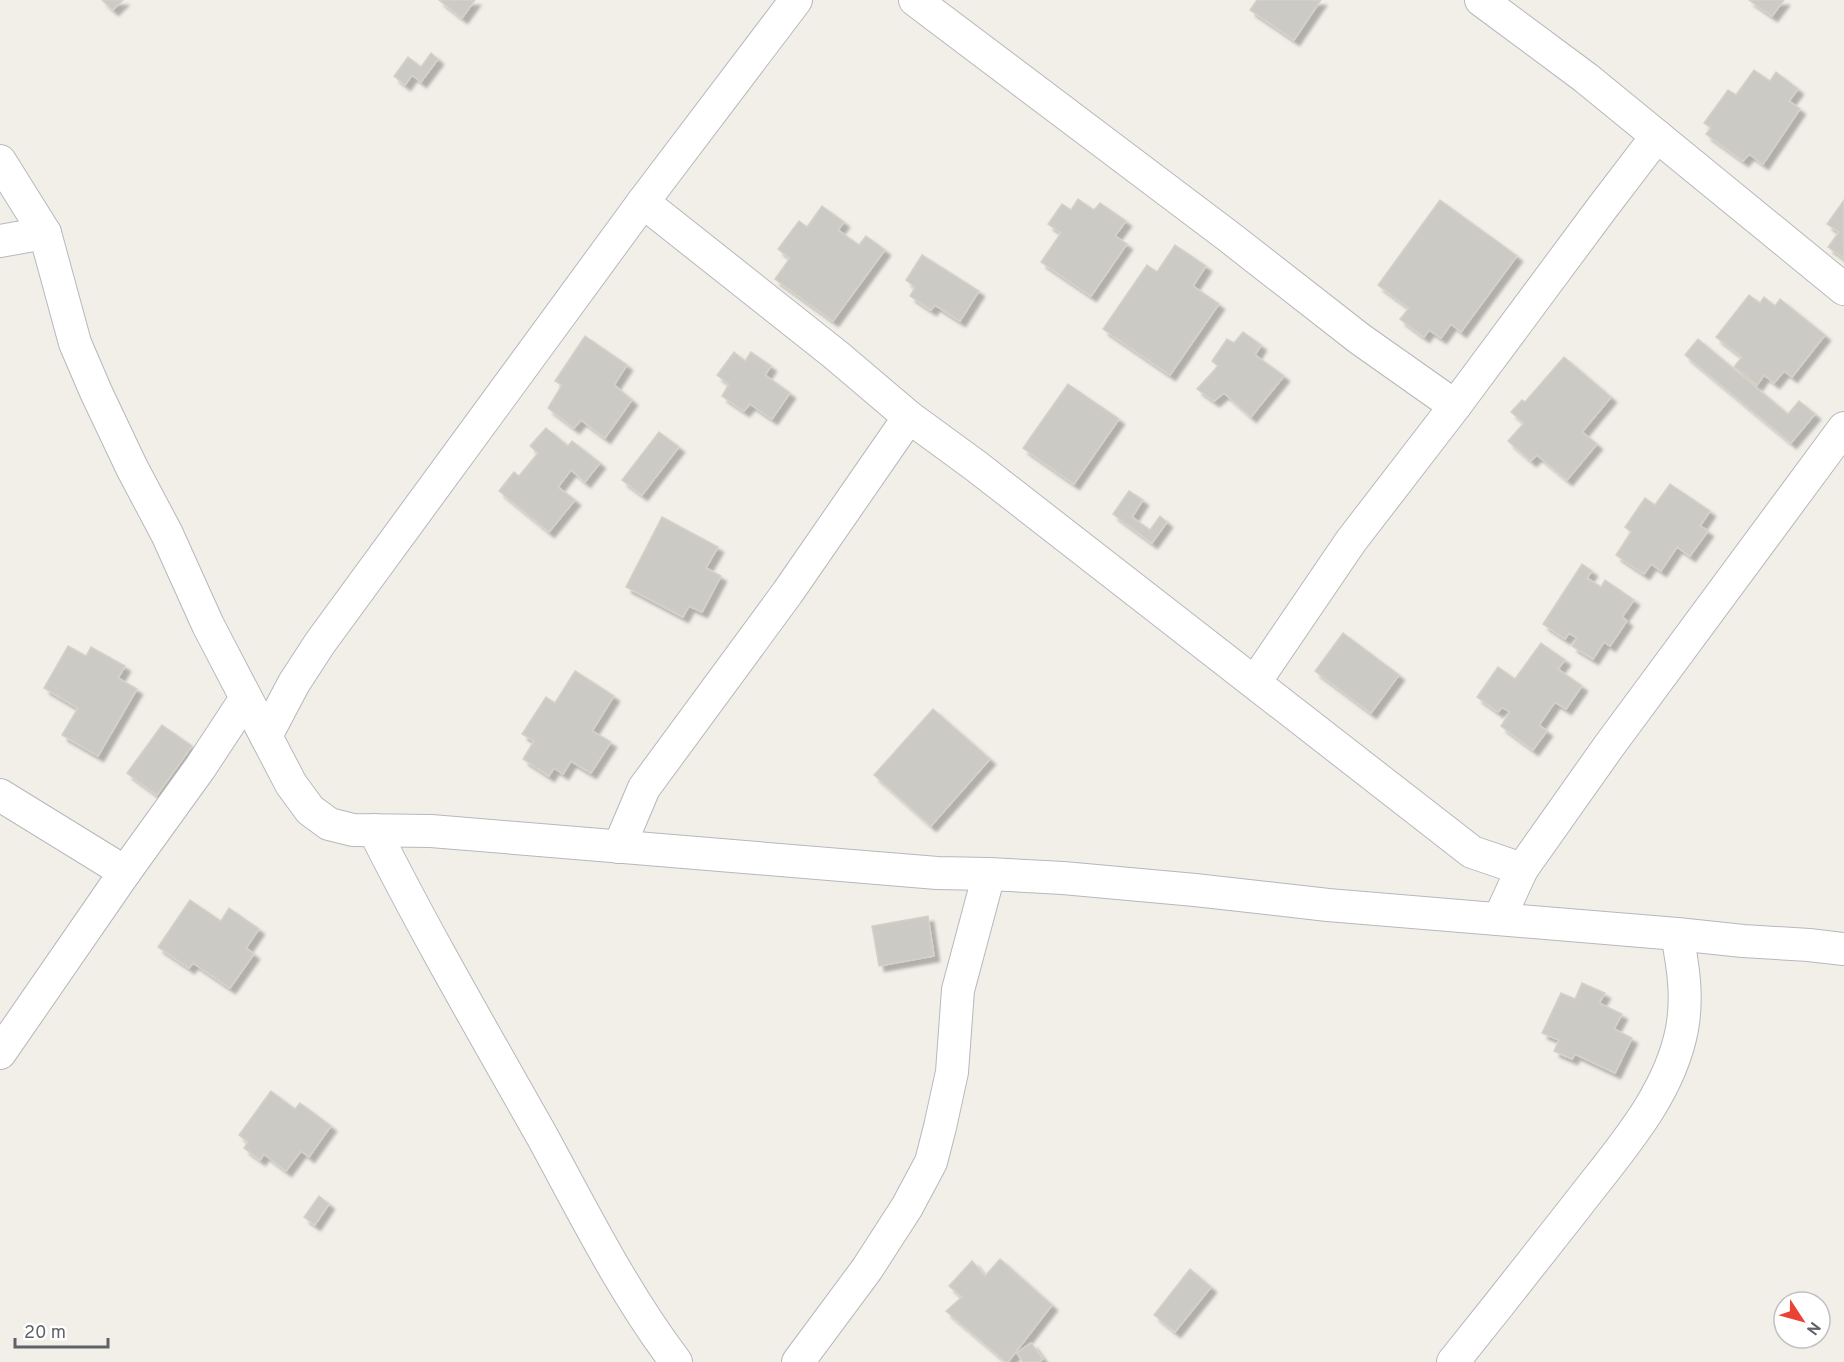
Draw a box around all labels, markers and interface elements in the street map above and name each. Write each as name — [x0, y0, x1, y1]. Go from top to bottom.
north arrow — [1772, 1290, 1832, 1350]
scale bar — [15, 1311, 108, 1349]
text: N — [1801, 1317, 1824, 1338]
text: 20 m — [24, 1322, 66, 1345]

